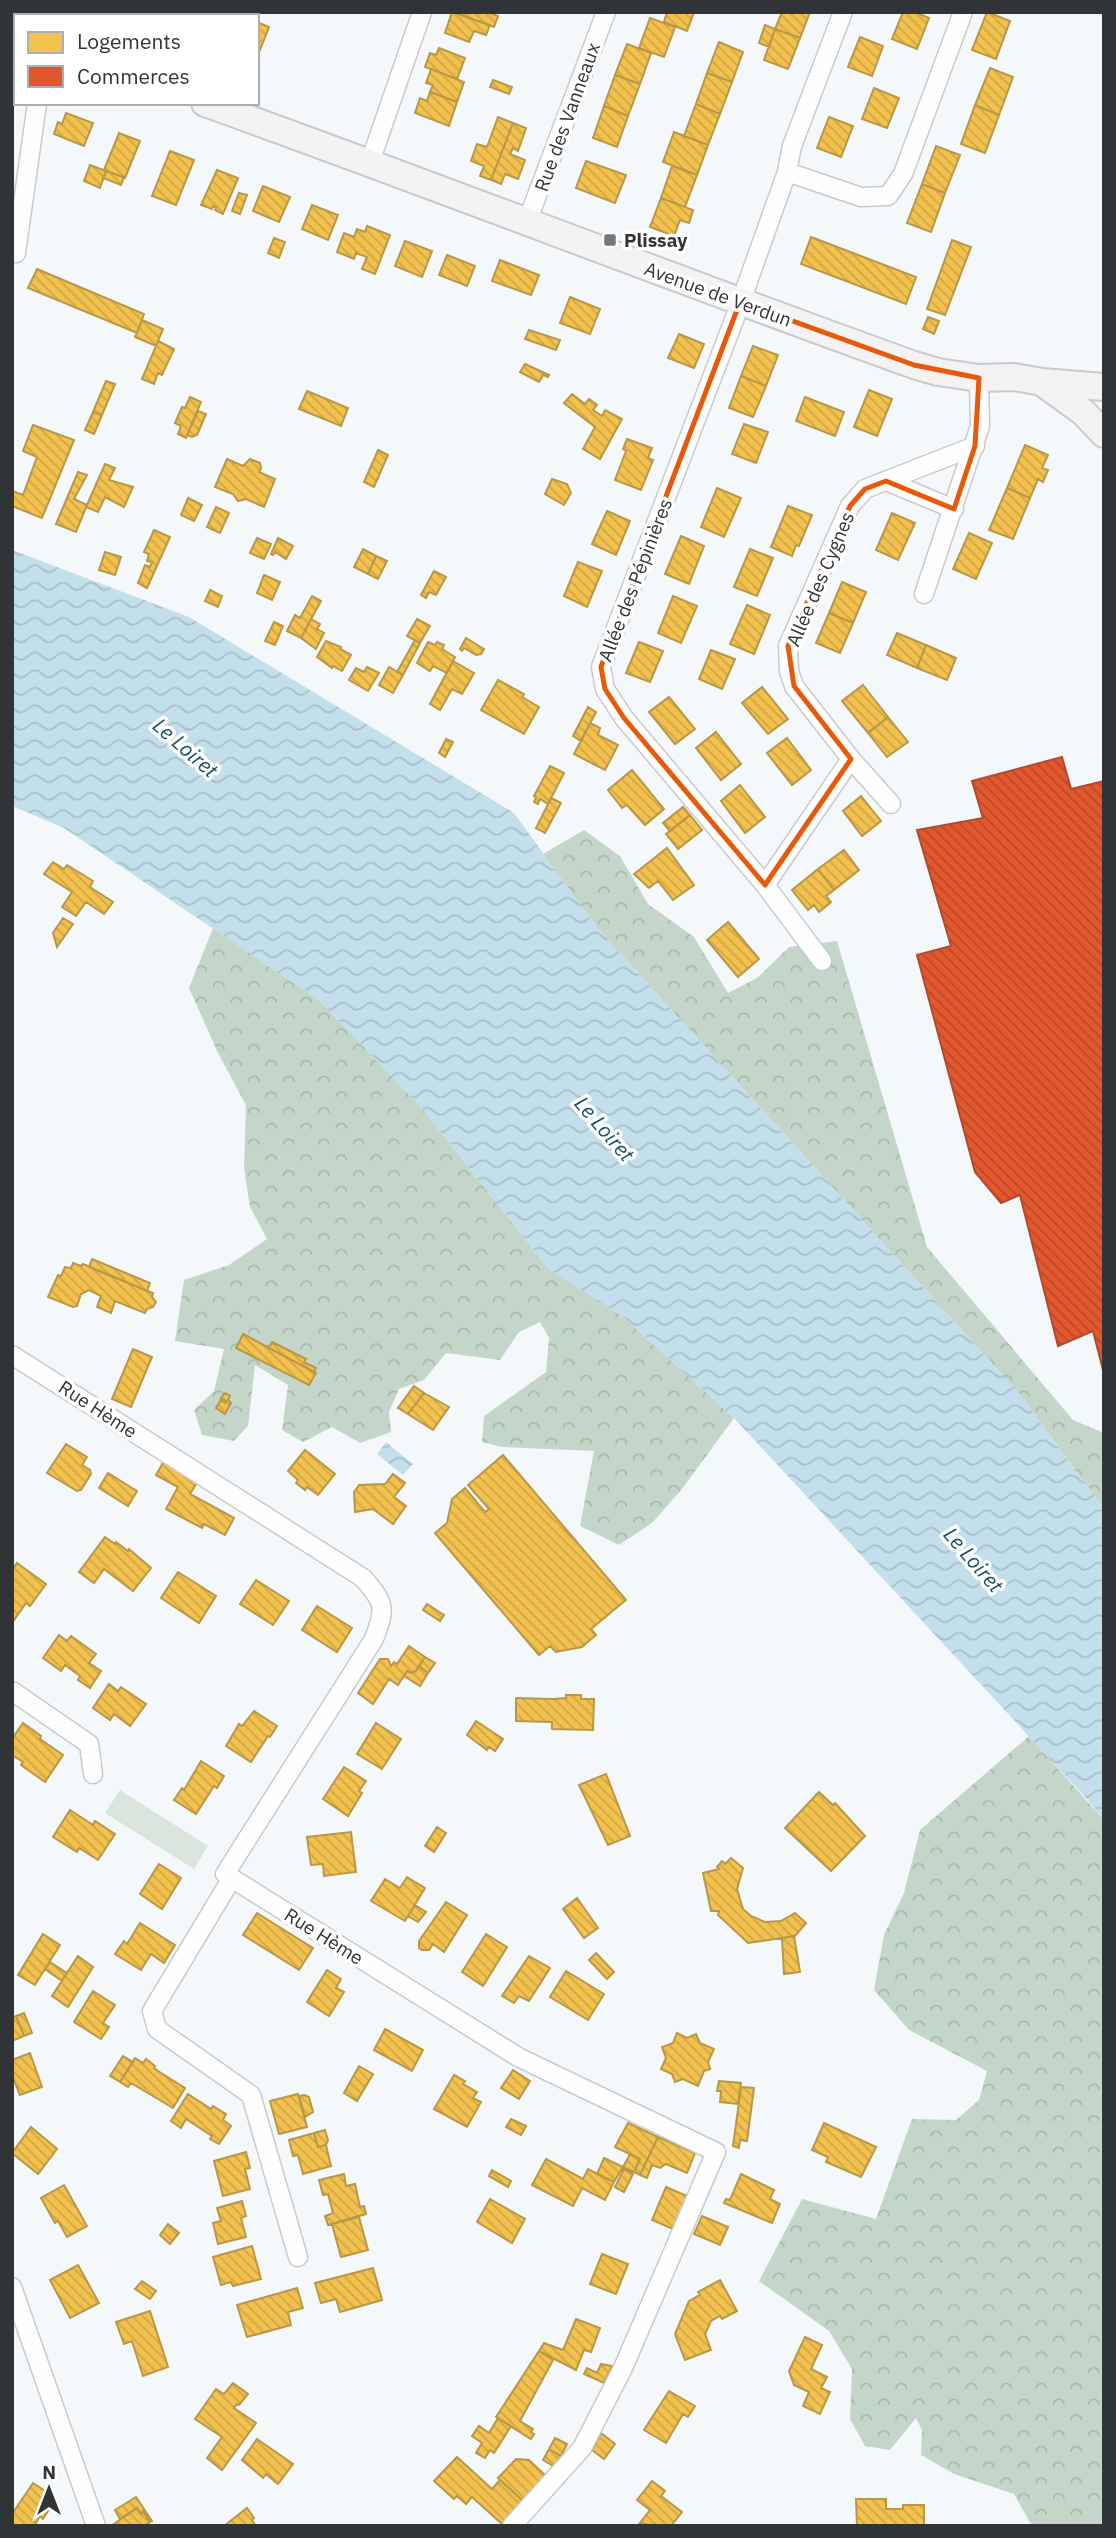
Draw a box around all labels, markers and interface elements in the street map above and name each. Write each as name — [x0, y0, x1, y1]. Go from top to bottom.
legend — [14, 14, 259, 105]
text: Logements — [77, 27, 181, 55]
street label: Rue des Vanneaux — [529, 39, 605, 195]
text: Commerces — [77, 62, 190, 90]
place label: Plissay — [624, 228, 688, 252]
marker: Plissay — [602, 232, 618, 248]
street label: Avenue de Verdun — [641, 256, 795, 332]
street label: Allée des Pépinières — [593, 495, 677, 665]
street label: Allée des Cygnes — [781, 508, 859, 650]
water label: Le Loiret — [147, 711, 225, 784]
water label: Le Loiret — [569, 1090, 642, 1168]
street label: Rue Hème — [54, 1375, 142, 1443]
water label: Le Loiret — [938, 1521, 1011, 1599]
street label: Rue Hème — [280, 1902, 368, 1970]
north arrow — [14, 2454, 84, 2524]
text: N — [42, 2460, 56, 2484]

